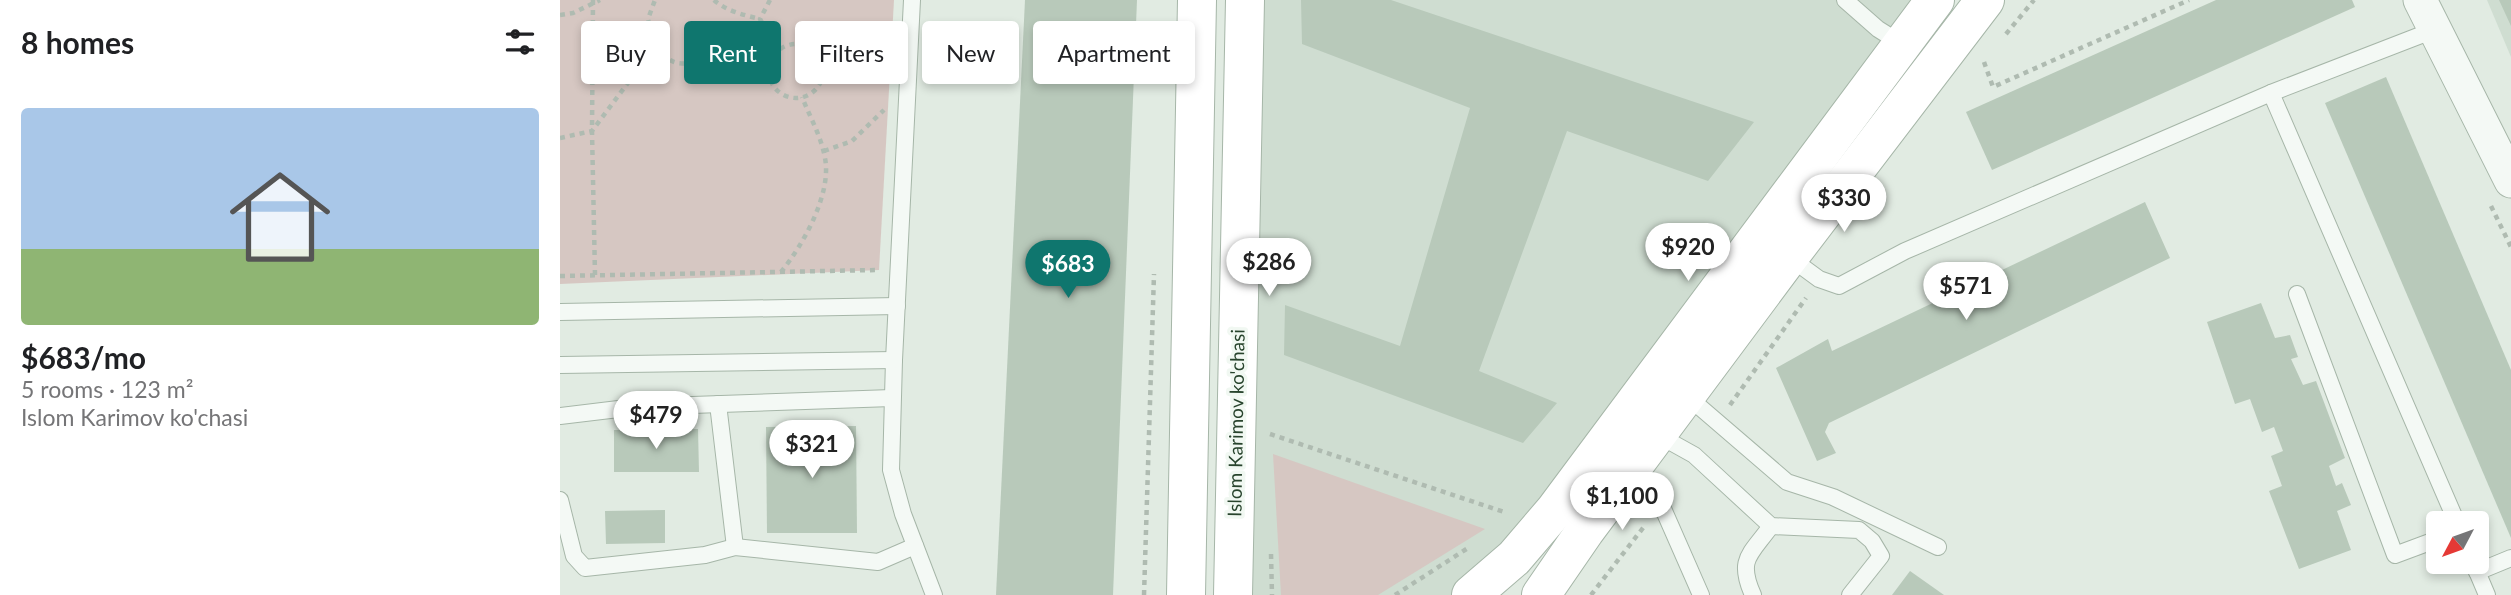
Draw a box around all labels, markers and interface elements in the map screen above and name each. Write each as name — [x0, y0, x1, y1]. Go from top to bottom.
chip: Buy — [581, 21, 670, 84]
chip: Rent — [684, 21, 781, 84]
chip: Filters — [795, 21, 908, 84]
chip: New — [922, 21, 1019, 84]
chip: Apartment — [1033, 21, 1195, 84]
icon: filters — [501, 23, 539, 61]
text: 8 homes — [21, 24, 134, 60]
icon: home — [217, 154, 343, 280]
pin: $330 — [1803, 174, 1885, 234]
text: $330 — [1817, 183, 1871, 211]
pin: $920 — [1647, 224, 1729, 283]
text: $920 — [1661, 232, 1715, 260]
pin: $286 — [1228, 238, 1310, 298]
pin: $683 — [1027, 240, 1109, 300]
text: $286 — [1242, 247, 1296, 275]
text: $683 — [1041, 249, 1095, 277]
pin: $571 — [1925, 262, 2007, 322]
text: $571 — [1939, 271, 1993, 299]
street label: Islom Karimov ko'chasi — [1222, 329, 1249, 517]
text: $683/mo — [21, 339, 146, 375]
text: 5 rooms · 123 m² — [21, 375, 193, 403]
pin: $479 — [615, 392, 697, 451]
text: $479 — [629, 400, 683, 428]
text: Islom Karimov ko'chasi — [21, 403, 248, 431]
pin: $321 — [771, 420, 853, 480]
text: $321 — [785, 429, 839, 457]
pin: $1,100 — [1565, 472, 1679, 532]
text: $1,100 — [1586, 481, 1658, 509]
north arrow — [2426, 511, 2488, 574]
map controls — [2426, 511, 2489, 574]

